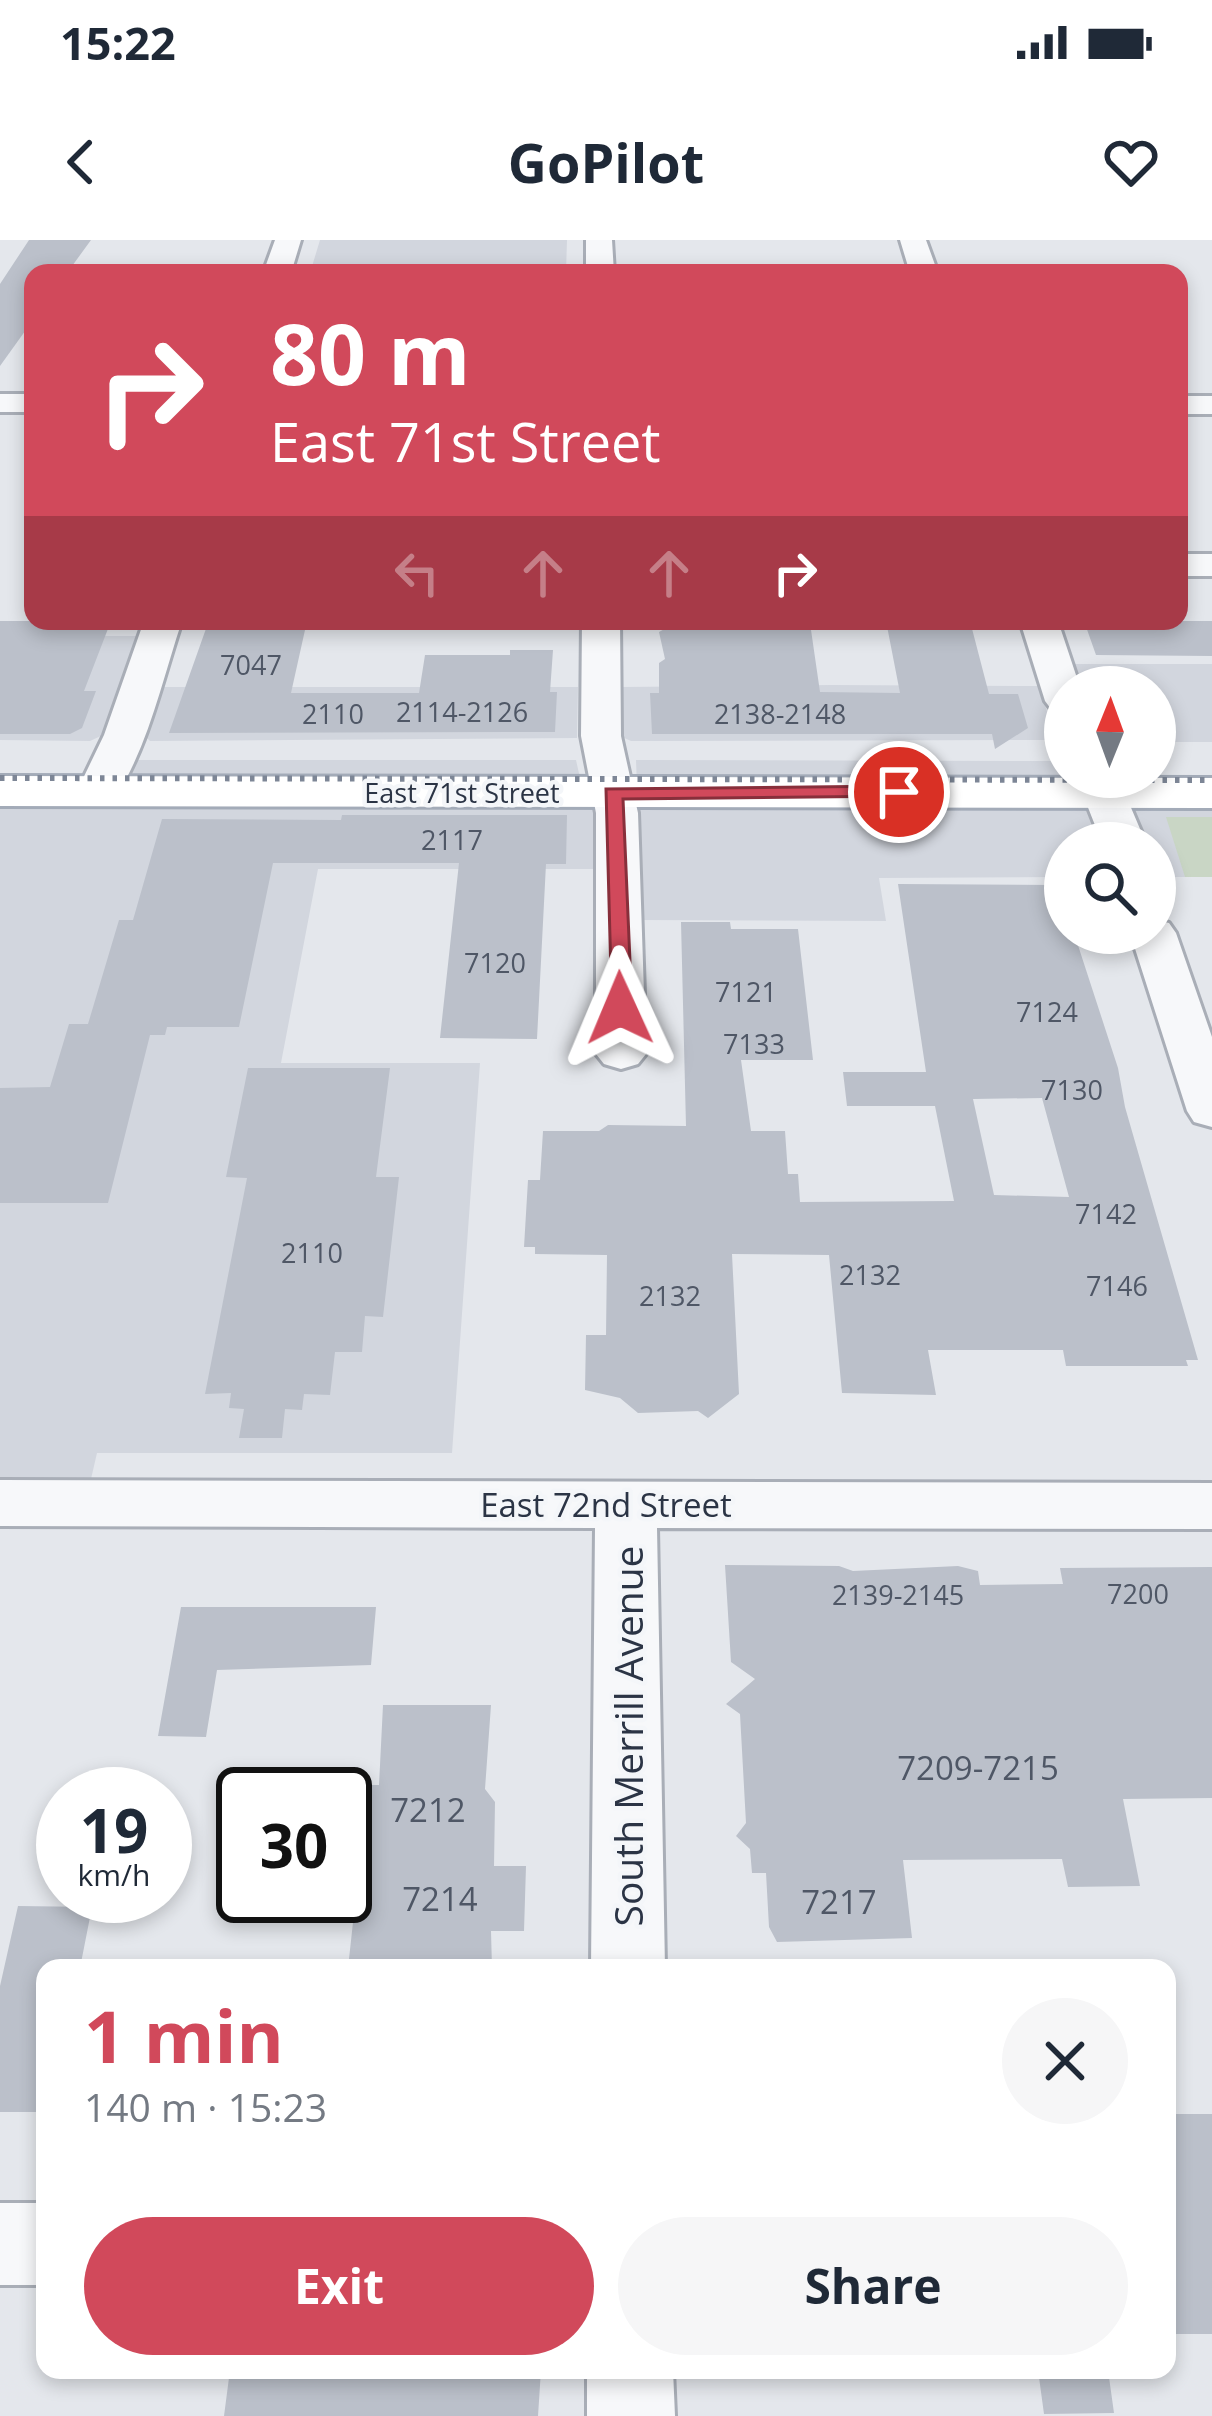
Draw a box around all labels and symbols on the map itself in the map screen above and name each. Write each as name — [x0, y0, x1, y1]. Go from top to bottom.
house number: 7047 — [220, 646, 282, 683]
north arrow — [1044, 666, 1176, 798]
house number: 2114-2126 — [396, 693, 528, 730]
house number: 2110 — [302, 695, 364, 732]
house number: 2138-2148 — [714, 695, 846, 732]
pin — [848, 741, 950, 843]
street label: East 71st Street — [364, 774, 560, 811]
house number: 2117 — [421, 821, 483, 858]
house number: 7120 — [464, 944, 526, 981]
position arrow — [557, 945, 683, 1071]
house number: 7121 — [715, 973, 777, 1010]
house number: 7124 — [1016, 993, 1078, 1030]
house number: 7133 — [723, 1025, 785, 1062]
house number: 7130 — [1041, 1071, 1103, 1108]
house number: 7142 — [1075, 1195, 1137, 1232]
house number: 2110 — [281, 1234, 343, 1271]
house number: 2132 — [839, 1256, 901, 1293]
house number: 7146 — [1086, 1267, 1148, 1304]
house number: 2132 — [639, 1277, 701, 1314]
street label: East 72nd Street — [480, 1482, 732, 1527]
street label: South Merrill Avenue — [601, 1545, 654, 1927]
house number: 7200 — [1107, 1575, 1169, 1612]
house number: 2139-2145 — [832, 1576, 964, 1613]
house number: 7209-7215 — [897, 1745, 1059, 1790]
speed limit sign: 30 — [216, 1767, 372, 1923]
house number: 7212 — [390, 1787, 466, 1832]
house number: 7214 — [402, 1876, 478, 1921]
house number: 7217 — [801, 1879, 877, 1924]

